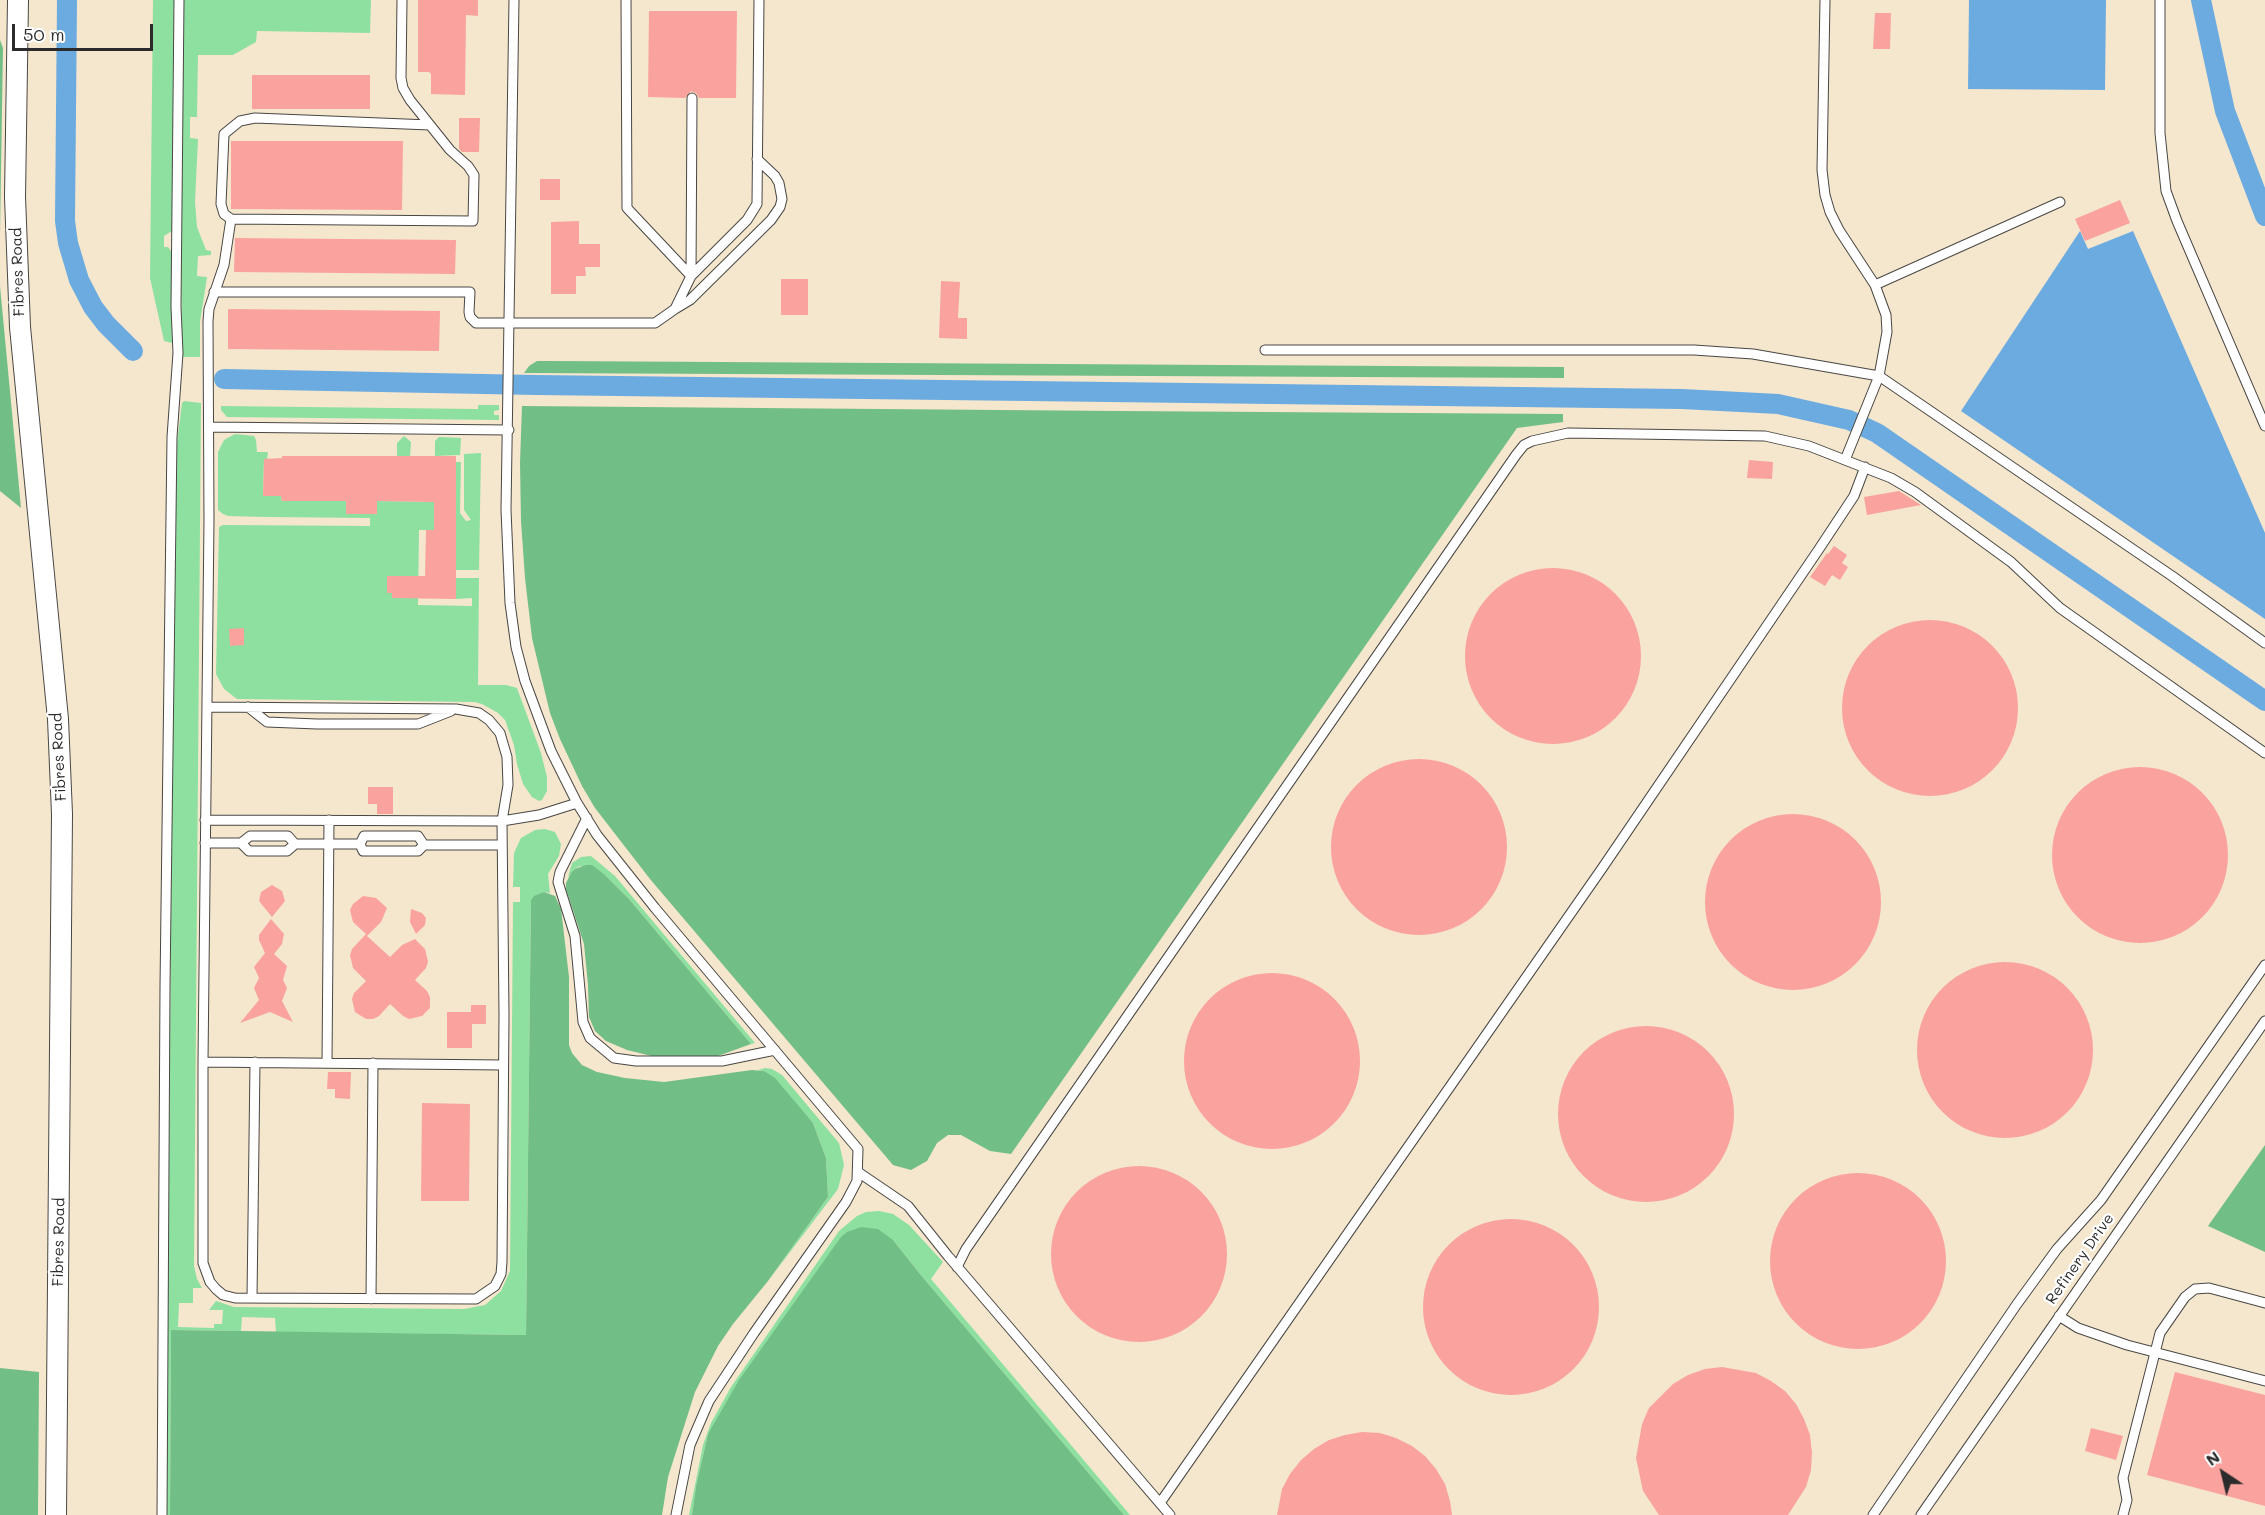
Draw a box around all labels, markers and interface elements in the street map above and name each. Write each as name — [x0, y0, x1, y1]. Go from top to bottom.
scale bar — [15, 12, 156, 50]
text: 50 m — [23, 22, 65, 46]
street label: Fibres Road — [7, 227, 29, 317]
street label: Fibres Road — [48, 712, 70, 802]
street label: Fibres Road — [49, 1197, 69, 1287]
street label: Refinery Drive — [2042, 1210, 2118, 1308]
north arrow — [2193, 1443, 2253, 1503]
text: N — [2201, 1446, 2223, 1470]

